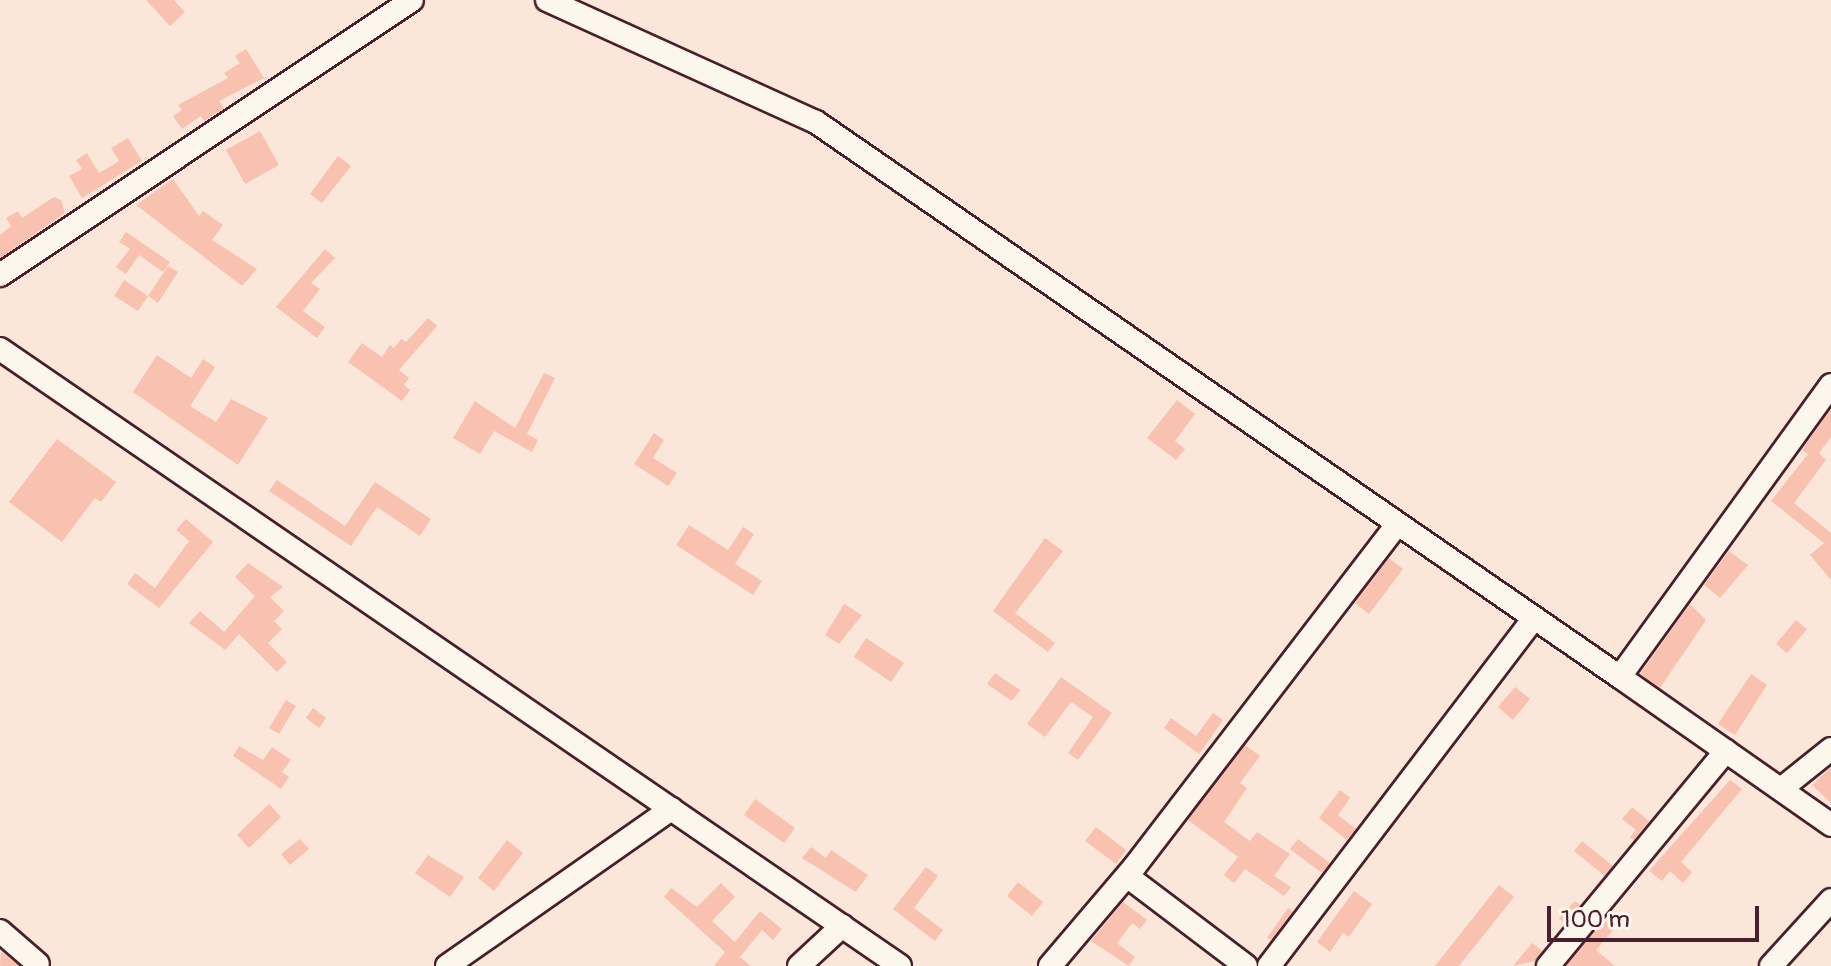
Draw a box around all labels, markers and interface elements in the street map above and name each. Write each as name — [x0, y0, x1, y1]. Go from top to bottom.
scale bar — [1551, 890, 1763, 940]
text: 100 m — [1561, 905, 1630, 934]

